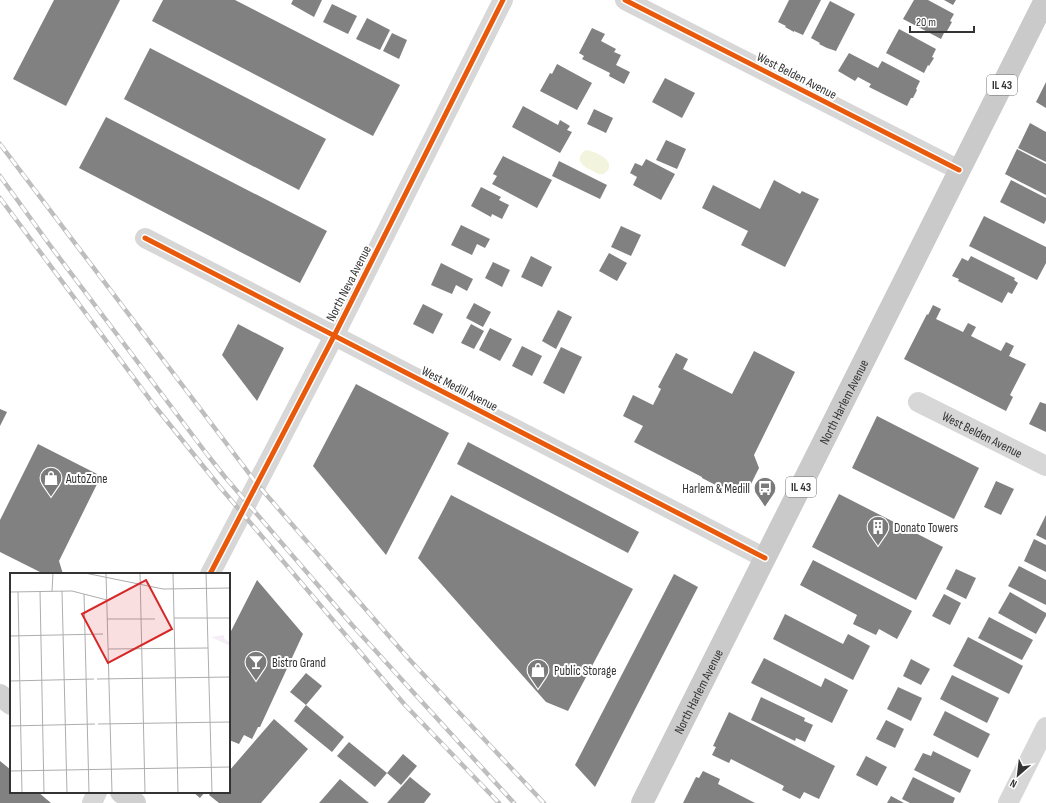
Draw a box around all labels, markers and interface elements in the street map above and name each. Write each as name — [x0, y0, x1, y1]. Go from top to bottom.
scale bar — [910, 8, 974, 34]
text: 20 m — [916, 15, 936, 30]
street label: West Belden Avenue — [754, 49, 839, 103]
road number: IL 43 — [987, 75, 1017, 95]
street label: North Neva Avenue — [323, 243, 375, 324]
street label: North Harlem Avenue — [816, 357, 872, 447]
street label: West Medill Avenue — [419, 363, 500, 415]
street label: West Belden Avenue — [939, 408, 1025, 462]
shop icon: AutoZone — [38, 465, 64, 498]
place label: AutoZone — [65, 471, 108, 487]
bus stop icon: Harlem & Medill — [752, 475, 778, 508]
road number: IL 43 — [786, 477, 816, 497]
place label: Harlem & Medill — [682, 481, 750, 497]
building icon: Donato Towers — [865, 514, 891, 547]
place label: Donato Towers — [894, 520, 958, 536]
inset map — [10, 573, 230, 793]
street label: North Harlem Avenue — [671, 647, 727, 737]
bar icon: Bistro Grand — [243, 649, 269, 682]
place label: Bistro Grand — [272, 655, 326, 671]
shop icon: Public Storage — [525, 657, 551, 690]
place label: Public Storage — [554, 663, 616, 679]
north arrow — [998, 755, 1038, 795]
text: N — [1008, 776, 1019, 791]

